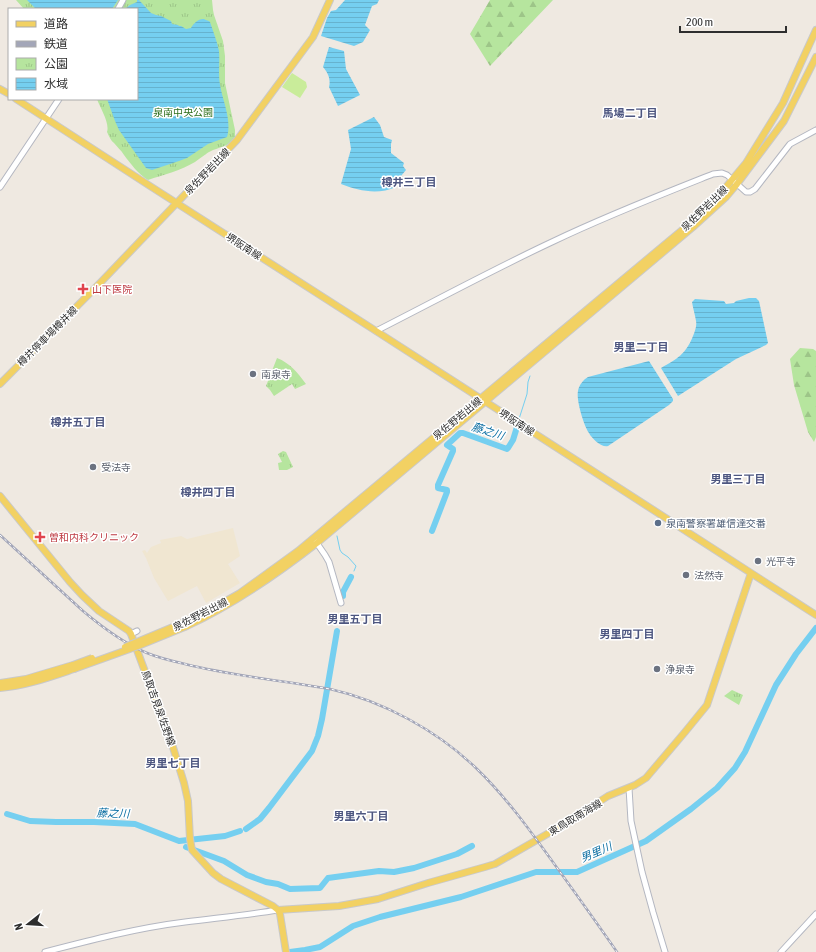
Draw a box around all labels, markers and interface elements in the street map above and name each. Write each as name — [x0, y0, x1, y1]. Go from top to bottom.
legend — [8, 8, 138, 100]
scale bar — [680, 8, 786, 34]
text: 200 m — [686, 15, 713, 29]
text: 道路 — [44, 17, 68, 31]
text: 鉄道 — [44, 37, 68, 51]
text: 公園 — [44, 57, 68, 71]
text: 水域 — [44, 77, 68, 91]
park label: 泉南中央公園 — [153, 107, 213, 118]
district label: 馬場二丁目 — [603, 107, 658, 119]
street label: 泉佐野岩出線 — [183, 146, 232, 197]
district label: 樽井三丁目 — [382, 176, 437, 188]
street label: 泉佐野岩出線 — [679, 184, 730, 233]
street label: 堺阪南線 — [224, 231, 263, 262]
marker: 山下医院 — [77, 283, 89, 295]
place label: 山下医院 — [92, 284, 132, 295]
street label: 樽井停車場樽井線 — [15, 304, 80, 369]
district label: 男里二丁目 — [614, 341, 669, 353]
marker: 南泉寺 — [248, 369, 258, 379]
place label: 南泉寺 — [261, 369, 291, 380]
street label: 泉佐野岩出線 — [431, 395, 484, 442]
street label: 堺阪南線 — [497, 407, 536, 438]
district label: 樽井五丁目 — [51, 416, 106, 428]
water label: 藤之川 — [470, 420, 506, 442]
marker: 受法寺 — [88, 462, 98, 472]
place label: 受法寺 — [101, 462, 131, 473]
district label: 男里三丁目 — [711, 473, 766, 485]
district label: 樽井四丁目 — [181, 486, 236, 498]
marker: 泉南警察署雄信達交番 — [653, 518, 663, 528]
place label: 泉南警察署雄信達交番 — [666, 518, 766, 529]
marker: 曽和内科クリニック — [34, 531, 46, 543]
place label: 曽和内科クリニック — [49, 532, 139, 543]
marker: 光平寺 — [753, 556, 763, 566]
place label: 光平寺 — [766, 556, 796, 567]
marker: 法然寺 — [681, 570, 691, 580]
place label: 法然寺 — [694, 570, 724, 581]
street label: 泉佐野岩出線 — [171, 596, 229, 633]
district label: 男里五丁目 — [328, 613, 383, 625]
district label: 男里四丁目 — [600, 628, 655, 640]
marker: 浄泉寺 — [652, 664, 662, 674]
place label: 浄泉寺 — [665, 664, 695, 675]
street label: 鳥取吉見泉佐野線 — [140, 669, 177, 748]
district label: 男里七丁目 — [146, 757, 201, 769]
street label: 東鳥取南海線 — [547, 797, 604, 838]
water label: 藤之川 — [96, 806, 131, 820]
district label: 男里六丁目 — [334, 810, 389, 822]
water label: 男里川 — [578, 839, 614, 864]
north arrow — [8, 904, 48, 944]
text: N — [12, 922, 25, 932]

